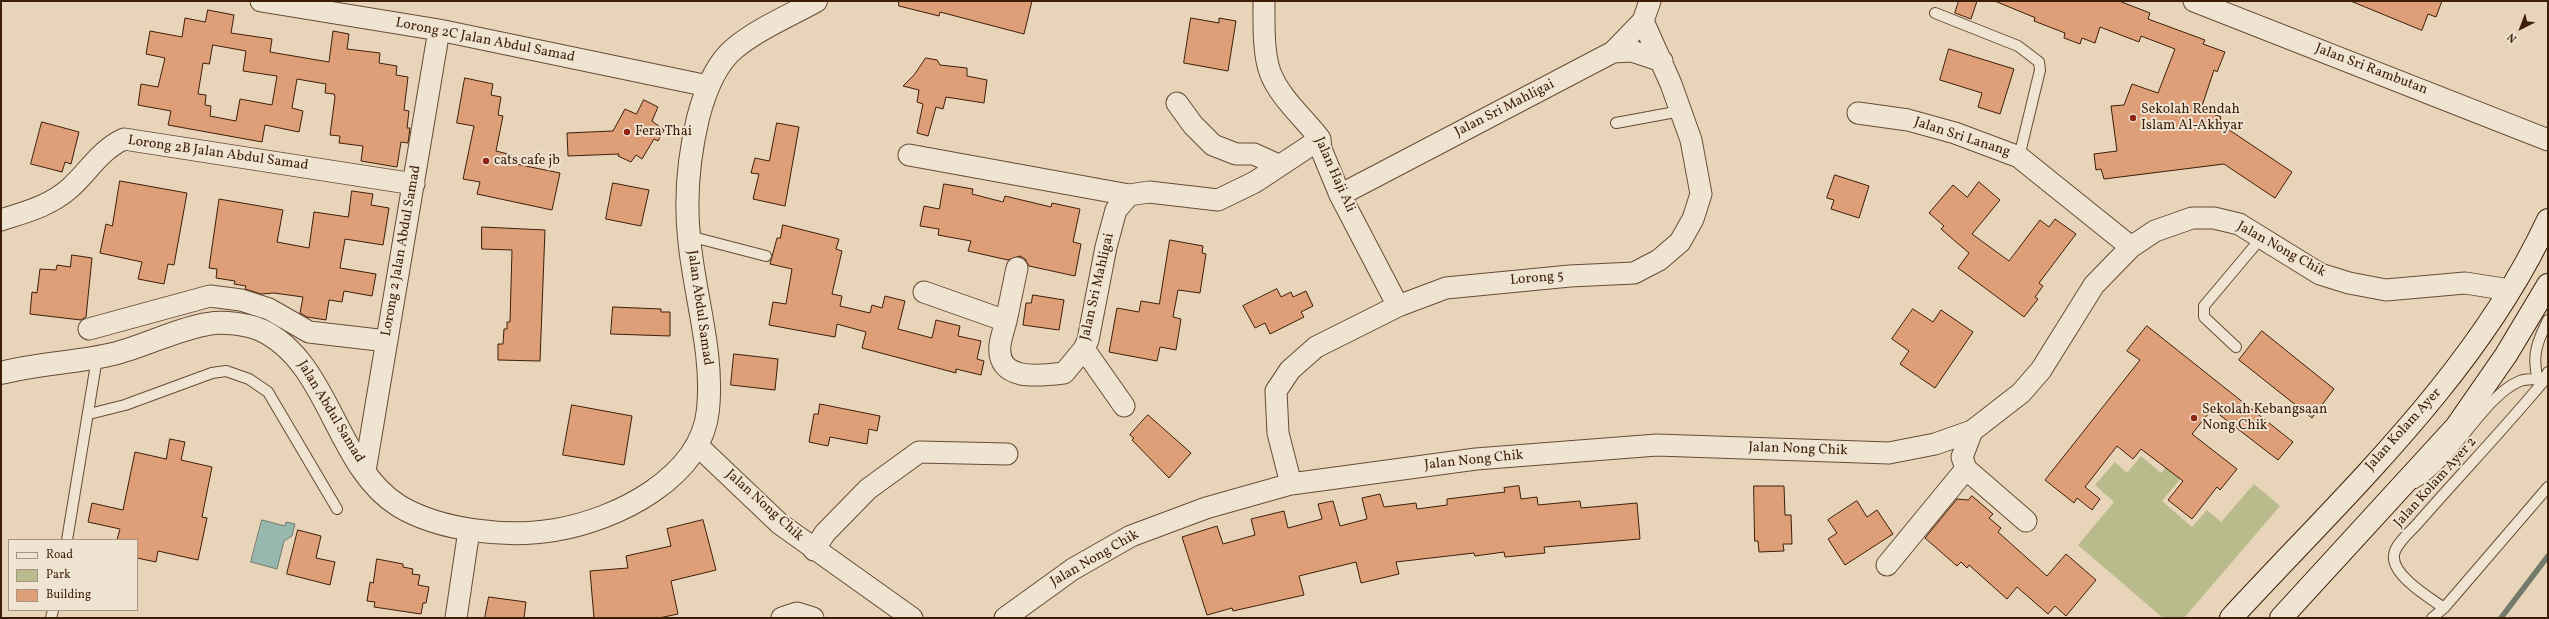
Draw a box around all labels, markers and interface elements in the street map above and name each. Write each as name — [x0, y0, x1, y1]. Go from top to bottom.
north arrow — [2501, 8, 2541, 48]
street label: Lorong 2C Jalan Abdul Samad — [394, 15, 576, 67]
text: N — [2505, 29, 2521, 46]
street label: Jalan Sri Rambutan — [2312, 41, 2430, 99]
street label: Jalan Sri Mahligai — [1452, 77, 1558, 141]
place label: Sekolah Rendah Islam Al-Akhyar — [2141, 102, 2243, 134]
marker: Sekolah Rendah Islam Al-Akhyar — [2128, 113, 2138, 123]
street label: Jalan Sri Lanang — [1912, 115, 2012, 161]
place label: Fera Thai — [635, 124, 692, 140]
marker: Fera Thai — [622, 127, 632, 137]
street label: Lorong 2B Jalan Abdul Samad — [127, 133, 309, 175]
street label: Jalan Haji Ali — [1310, 135, 1358, 215]
place label: cats cafe jb — [494, 153, 560, 169]
marker: cats cafe jb — [481, 156, 491, 166]
street label: Lorong 2 Jalan Abdul Samad — [379, 164, 425, 338]
street label: Jalan Nong Chik — [2233, 219, 2329, 281]
street label: Jalan Sri Mahligai — [1077, 232, 1119, 342]
street label: Jalan Abdul Samad — [683, 249, 715, 367]
street label: Lorong 5 — [1510, 268, 1564, 290]
street label: Jalan Abdul Samad — [293, 358, 367, 466]
street label: Jalan Kolam Ayer — [2362, 385, 2446, 475]
place label: Sekolah Kebangsaan Nong Chik — [2202, 402, 2327, 434]
marker: Sekolah Kebangsaan Nong Chik — [2189, 413, 2199, 423]
street label: Jalan Kolam Ayer 2 — [2391, 434, 2481, 532]
street label: Jalan Nong Chik — [1748, 440, 1848, 460]
street label: Jalan Nong Chik — [1424, 447, 1524, 475]
street label: Jalan Nong Chik — [721, 467, 807, 545]
street label: Jalan Nong Chik — [1048, 527, 1142, 591]
legend — [8, 539, 138, 611]
text: Road — [46, 547, 73, 563]
text: Park — [46, 567, 71, 583]
text: Building — [46, 587, 91, 603]

